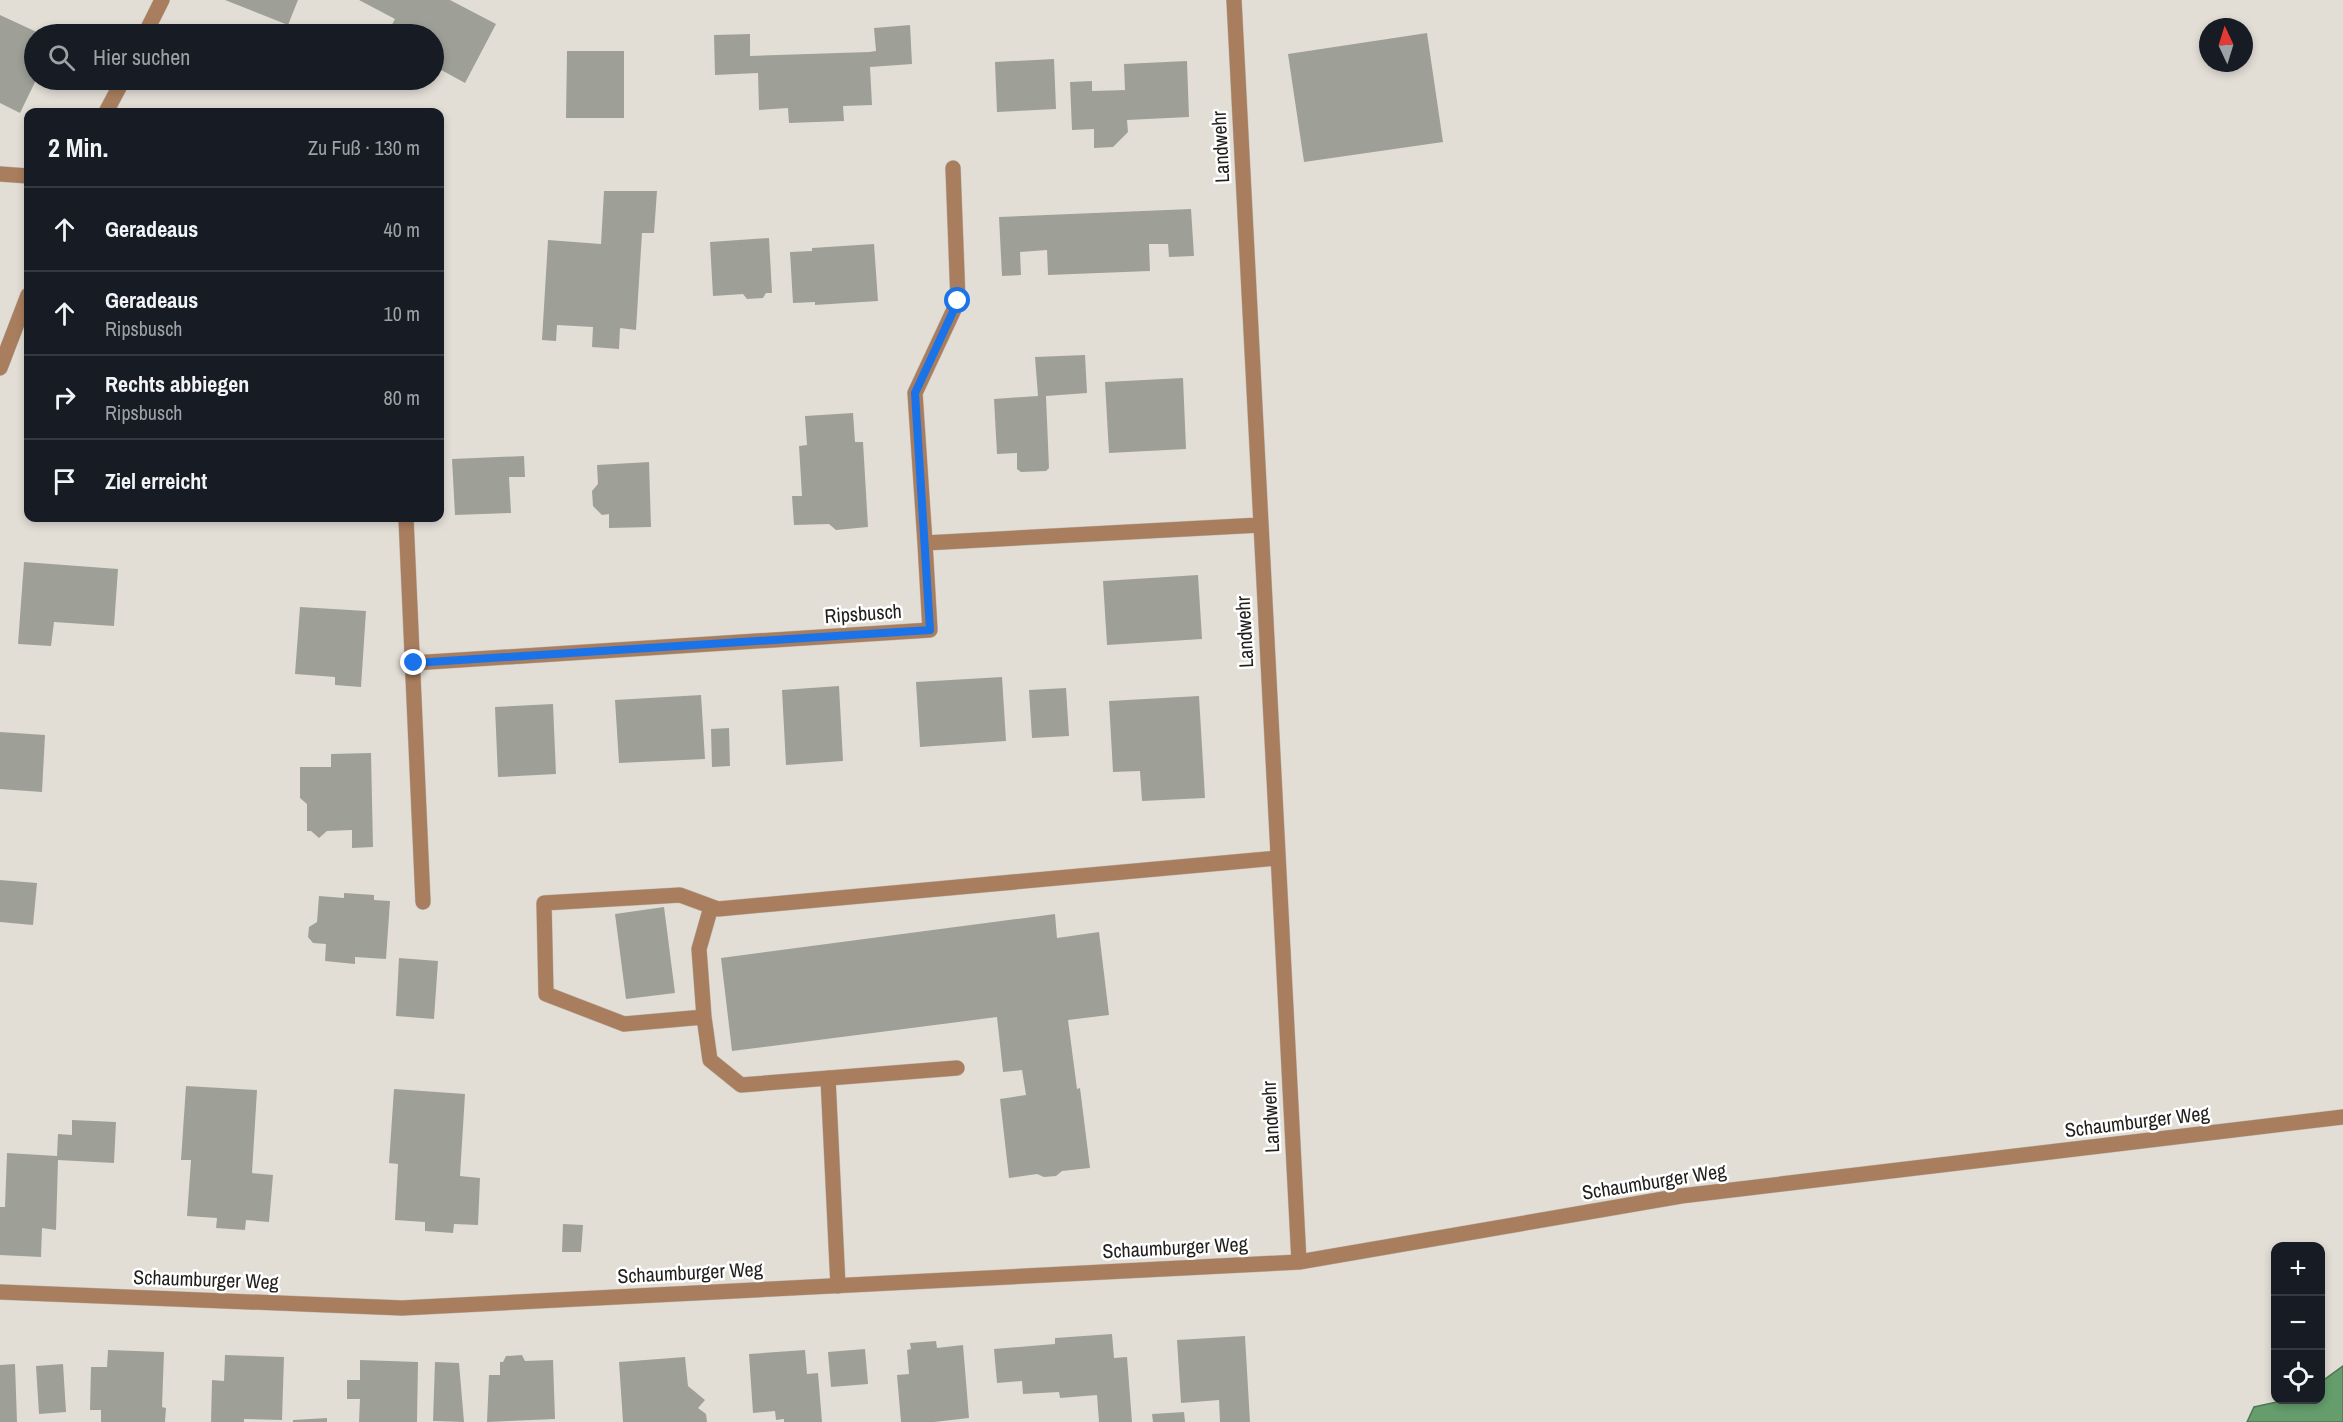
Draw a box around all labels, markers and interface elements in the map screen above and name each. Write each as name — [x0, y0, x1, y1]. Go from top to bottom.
north arrow — [2199, 18, 2253, 72]
search box — [24, 24, 444, 90]
icon: search — [45, 41, 78, 74]
text: Hier suchen — [93, 42, 190, 72]
street label: Landwehr — [1205, 110, 1235, 184]
text: 2 Min. — [48, 130, 108, 165]
text: Zu Fuß · 130 m — [308, 134, 420, 161]
icon: ahead — [48, 213, 81, 246]
text: Geradeaus — [105, 214, 198, 244]
text: 40 m — [384, 216, 420, 243]
text: Geradeaus — [105, 285, 198, 315]
route start — [944, 287, 970, 313]
icon: ahead — [48, 297, 81, 330]
text: 10 m — [384, 300, 420, 327]
text: Ripsbusch — [105, 315, 182, 342]
text: Rechts abbiegen — [105, 369, 249, 399]
icon: right — [48, 381, 81, 414]
text: 80 m — [384, 384, 420, 411]
text: Ripsbusch — [105, 399, 182, 426]
icon: arrive — [48, 465, 81, 498]
text: Ziel erreicht — [105, 466, 207, 496]
street label: Landwehr — [1229, 595, 1259, 669]
street label: Ripsbusch — [823, 597, 903, 629]
route end — [400, 649, 426, 675]
street label: Landwehr — [1255, 1080, 1285, 1154]
street label: Schaumburger Weg — [2063, 1099, 2211, 1143]
street label: Schaumburger Weg — [1580, 1156, 1728, 1206]
street label: Schaumburger Weg — [1102, 1230, 1248, 1264]
map controls — [2271, 1242, 2325, 1404]
button: + — [2271, 1242, 2325, 1296]
street label: Schaumburger Weg — [617, 1255, 763, 1289]
street label: Schaumburger Weg — [133, 1263, 279, 1295]
button: − — [2271, 1296, 2325, 1350]
button: locate — [2271, 1350, 2325, 1404]

